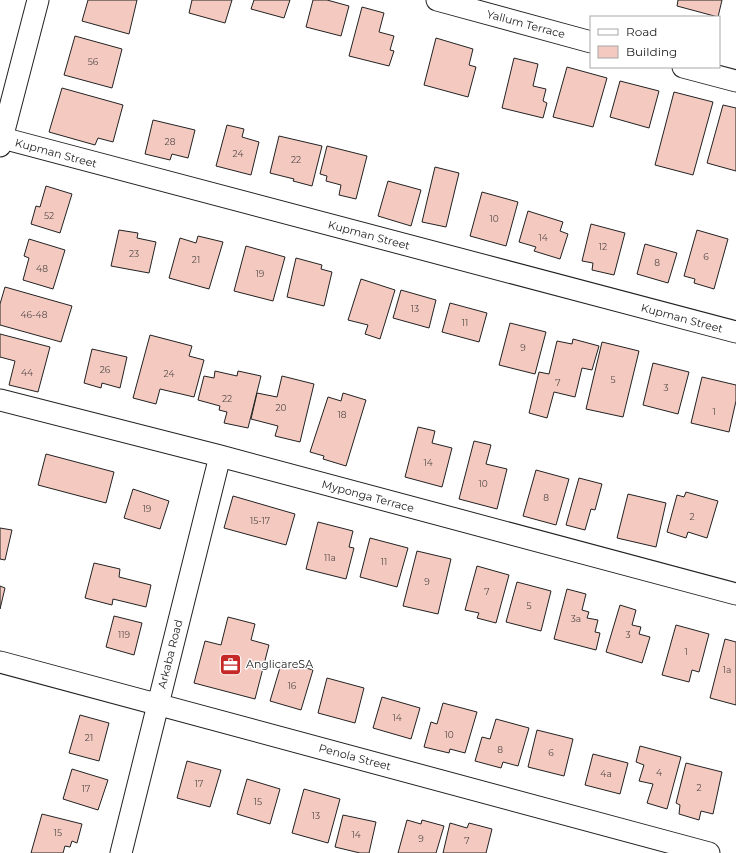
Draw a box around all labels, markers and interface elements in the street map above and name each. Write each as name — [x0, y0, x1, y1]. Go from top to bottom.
street label: Yallum Terrace — [485, 7, 567, 41]
legend — [590, 16, 720, 68]
text: Road — [626, 24, 657, 39]
text: Building — [626, 44, 677, 59]
house number: 56 — [88, 56, 99, 67]
street label: Kupman Street — [14, 135, 99, 171]
house number: 28 — [165, 136, 176, 147]
house number: 24 — [233, 148, 243, 159]
house number: 22 — [291, 154, 301, 165]
house number: 52 — [44, 210, 54, 221]
house number: 10 — [489, 213, 499, 224]
street label: Kupman Street — [327, 217, 412, 253]
house number: 14 — [538, 232, 548, 243]
house number: 12 — [599, 241, 607, 252]
house number: 23 — [129, 248, 139, 259]
house number: 6 — [703, 251, 709, 262]
house number: 21 — [192, 254, 200, 265]
house number: 8 — [654, 257, 660, 268]
house number: 48 — [36, 263, 48, 274]
house number: 19 — [256, 268, 265, 279]
street label: Kupman Street — [640, 300, 725, 336]
house number: 13 — [411, 303, 419, 314]
house number: 46-48 — [21, 309, 48, 320]
house number: 11 — [462, 317, 468, 328]
house number: 9 — [520, 342, 526, 353]
house number: 26 — [100, 364, 111, 375]
house number: 44 — [21, 367, 33, 378]
house number: 24 — [164, 368, 174, 379]
house number: 5 — [610, 374, 616, 385]
house number: 7 — [555, 377, 561, 388]
house number: 3 — [663, 382, 669, 393]
house number: 22 — [222, 393, 232, 404]
house number: 20 — [275, 402, 287, 413]
house number: 1 — [712, 406, 716, 417]
house number: 18 — [338, 409, 347, 420]
house number: 14 — [423, 457, 433, 468]
street label: Myponga Terrace — [320, 477, 416, 515]
house number: 10 — [478, 478, 488, 489]
house number: 8 — [543, 492, 549, 503]
house number: 19 — [143, 503, 152, 514]
house number: 2 — [689, 511, 695, 522]
house number: 15-17 — [250, 515, 270, 526]
house number: 11a — [324, 552, 336, 563]
house number: 11 — [381, 556, 387, 567]
house number: 9 — [424, 576, 430, 587]
house number: 7 — [484, 586, 490, 597]
house number: 5 — [526, 600, 532, 611]
house number: 3a — [571, 613, 581, 624]
street label: Arkaba Road — [155, 618, 185, 690]
house number: 119 — [118, 629, 131, 640]
house number: 3 — [625, 629, 631, 640]
house number: 1 — [684, 646, 688, 657]
office icon: AnglicareSA — [218, 651, 244, 677]
place label: AnglicareSA — [246, 657, 313, 671]
house number: 1a — [723, 664, 731, 675]
house number: 16 — [288, 680, 297, 691]
house number: 14 — [392, 712, 402, 723]
house number: 10 — [444, 729, 454, 740]
house number: 21 — [85, 732, 93, 743]
street label: Penola Street — [317, 741, 393, 774]
house number: 8 — [497, 744, 503, 755]
house number: 6 — [548, 747, 554, 758]
house number: 4 — [656, 767, 662, 778]
house number: 4a — [600, 768, 612, 779]
house number: 17 — [195, 778, 203, 789]
house number: 2 — [696, 782, 702, 793]
house number: 17 — [82, 783, 90, 794]
house number: 15 — [254, 796, 262, 807]
house number: 13 — [312, 810, 320, 821]
house number: 15 — [54, 827, 62, 838]
house number: 14 — [351, 829, 361, 840]
house number: 9 — [418, 833, 424, 844]
house number: 7 — [464, 835, 470, 846]

